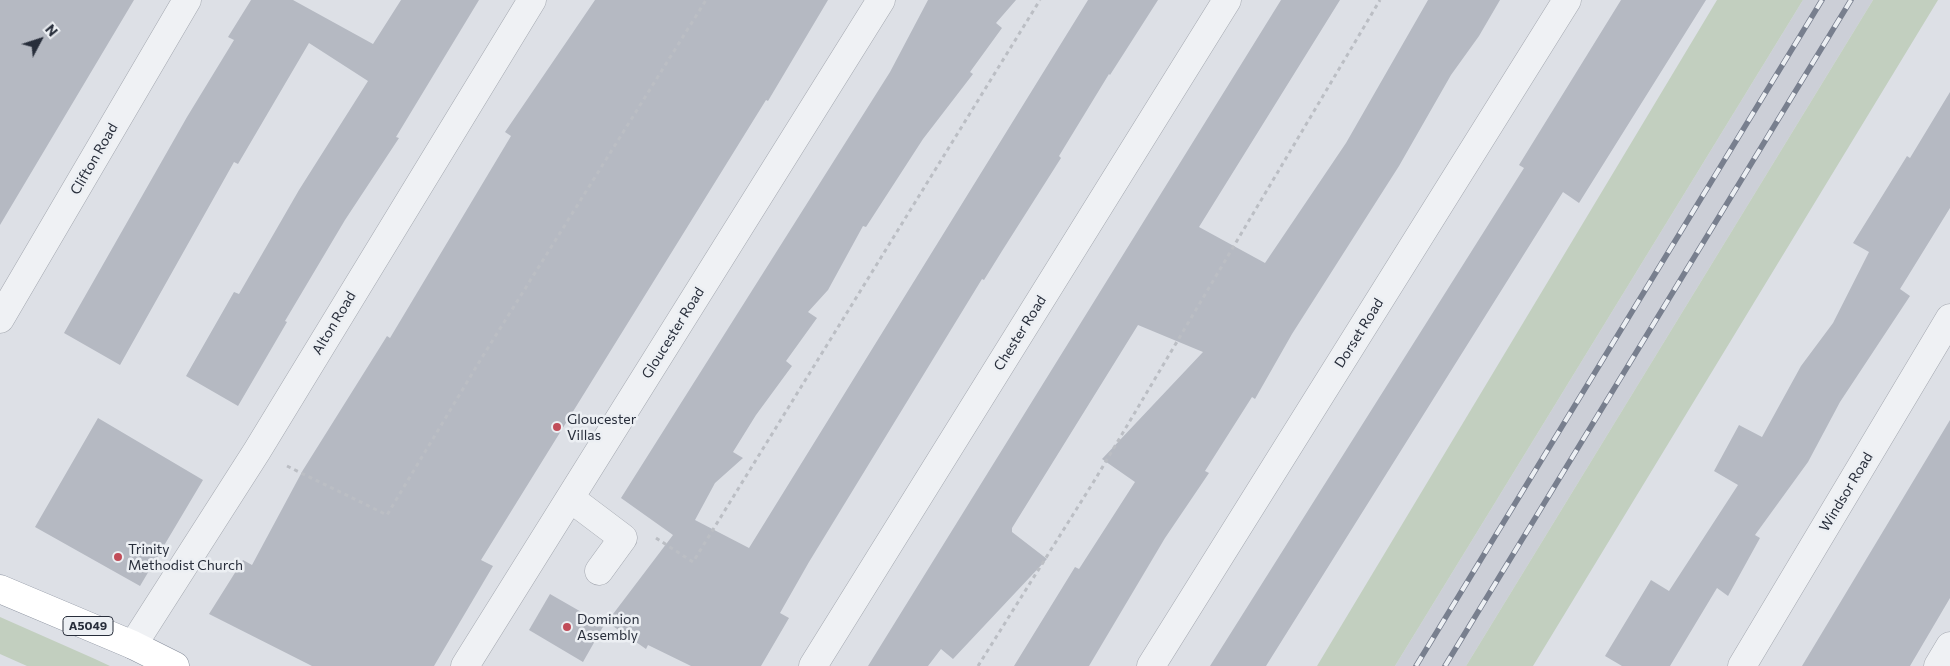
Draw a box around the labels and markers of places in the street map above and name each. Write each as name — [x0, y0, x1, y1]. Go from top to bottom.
place label: Gloucester Villas — [567, 411, 636, 444]
marker: Gloucester Villas — [551, 421, 563, 433]
place label: Trinity Methodist Church — [128, 541, 243, 574]
marker: Trinity Methodist Church — [112, 551, 124, 563]
place label: Dominion Assembly — [577, 611, 639, 644]
marker: Dominion Assembly — [561, 621, 573, 633]

